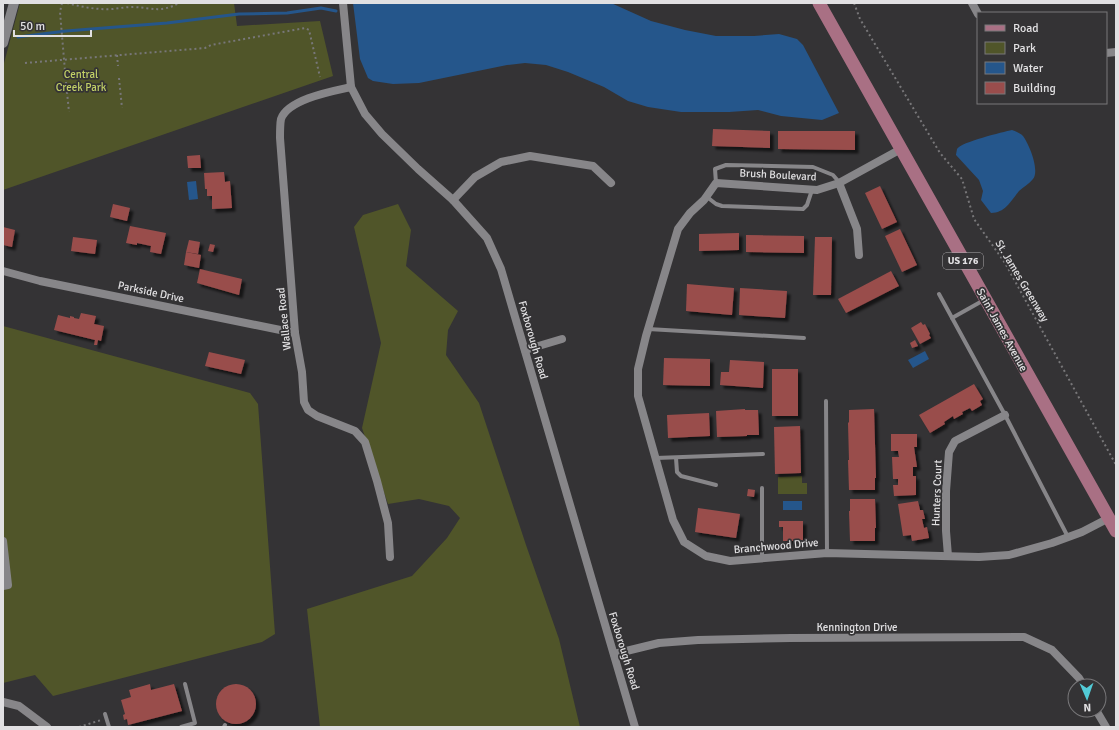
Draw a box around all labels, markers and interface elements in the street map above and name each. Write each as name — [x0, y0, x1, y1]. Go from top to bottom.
scale bar — [14, 12, 91, 38]
legend — [977, 12, 1107, 104]
text: 50 m — [20, 19, 45, 34]
text: Road — [1013, 21, 1039, 36]
text: Park — [1013, 41, 1036, 56]
text: Water — [1013, 61, 1044, 76]
park label: Central Creek Park — [56, 68, 107, 94]
text: Building — [1013, 81, 1056, 96]
street label: Brush Boulevard — [739, 166, 817, 184]
street label: St. James Greenway — [992, 238, 1052, 325]
road number: US 176 — [943, 253, 983, 269]
street label: Parkside Drive — [117, 279, 185, 305]
street label: Saint James Avenue — [974, 286, 1030, 374]
street label: Wallace Road — [274, 287, 294, 351]
street label: Foxborough Road — [516, 299, 550, 381]
street label: Hunters Court — [929, 459, 945, 526]
street label: Branchwood Drive — [733, 536, 819, 556]
street label: Foxborough Road — [606, 610, 642, 692]
street label: Kennington Drive — [816, 621, 898, 634]
north arrow — [1067, 678, 1107, 718]
text: N — [1083, 701, 1091, 714]

